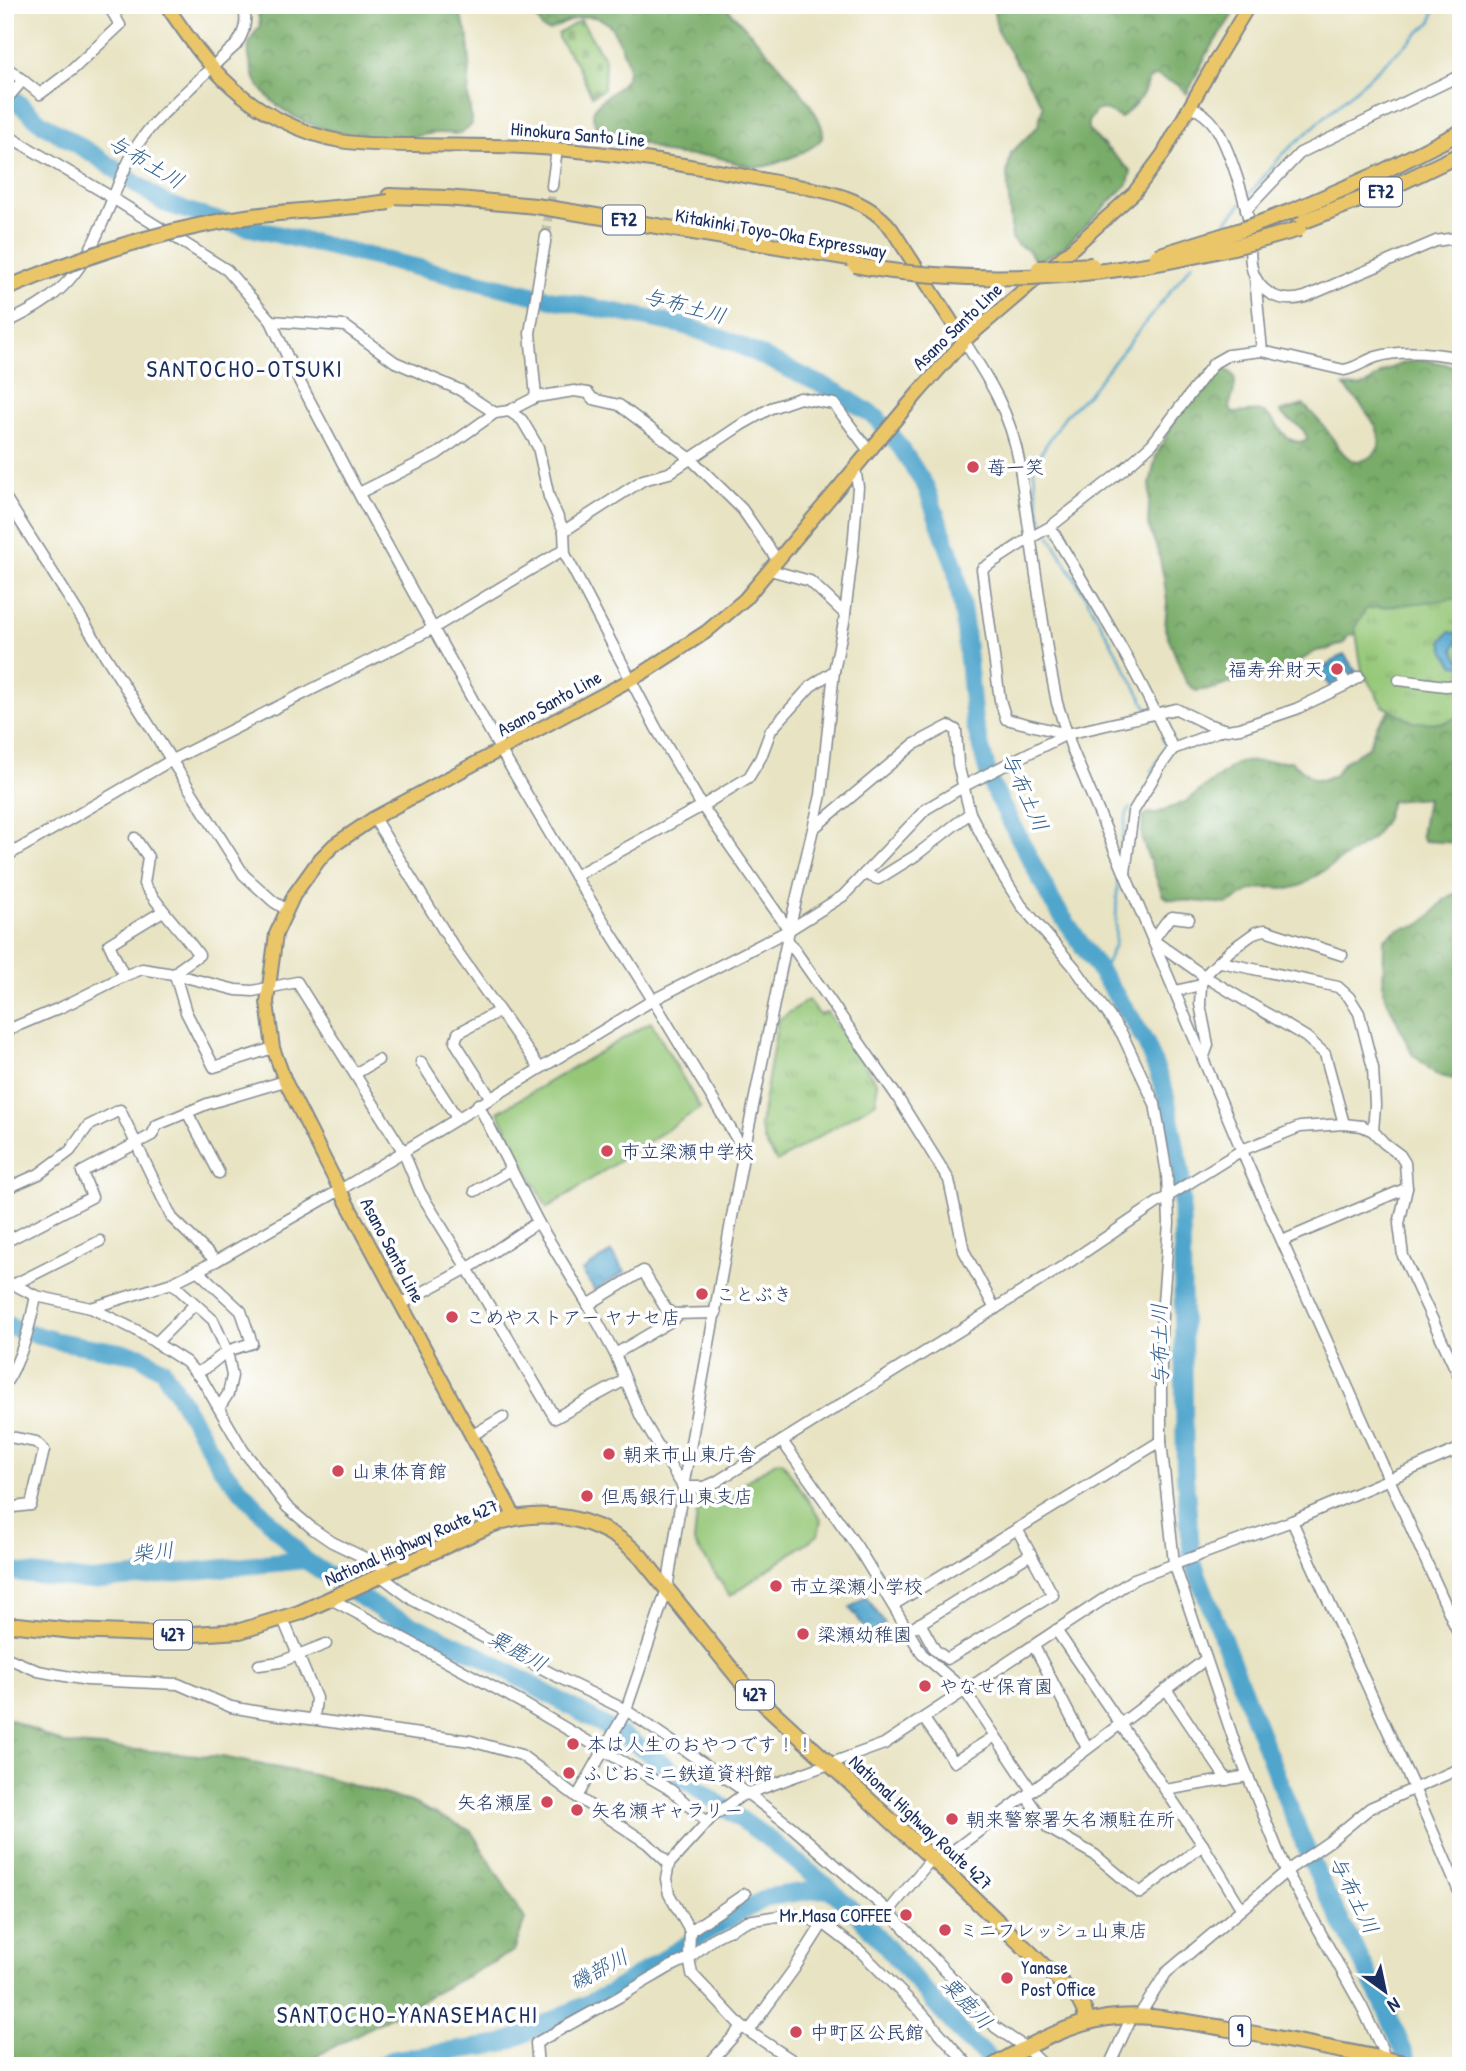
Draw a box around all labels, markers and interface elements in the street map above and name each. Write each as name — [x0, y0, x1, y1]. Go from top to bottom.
street label: Hinokura Santo Line — [510, 115, 647, 153]
water label: 与布土川 — [103, 128, 190, 196]
road number: E72 — [1360, 177, 1402, 206]
street label: Kitakinki Toyo-Oka Expressway — [673, 202, 889, 264]
road number: E72 — [603, 205, 645, 234]
street label: Asano Santo Line — [906, 276, 1008, 375]
water label: 与布土川 — [641, 281, 729, 330]
district label: SANTOCHO-OTSUKI — [146, 353, 344, 384]
place label: 苺一笑 — [987, 454, 1044, 480]
marker: 苺一笑 — [965, 459, 981, 475]
place label: 福寿弁財天 — [1228, 656, 1323, 682]
marker: 福寿弁財天 — [1329, 661, 1345, 677]
street label: Asano Santo Line — [492, 663, 606, 742]
water label: 与布土川 — [995, 748, 1056, 836]
place label: 市立梁瀬中学校 — [621, 1138, 754, 1164]
marker: 市立梁瀬中学校 — [599, 1143, 615, 1159]
street label: Asano Santo Line — [354, 1193, 432, 1307]
place label: ことぶき — [716, 1281, 792, 1307]
marker: ことぶき — [694, 1286, 710, 1302]
water label: 与布土川 — [1144, 1303, 1175, 1387]
place label: こめやストアー ヤナセ店 — [466, 1304, 680, 1330]
marker: こめやストアー ヤナセ店 — [444, 1309, 460, 1325]
place label: 朝来市山東庁舎 — [623, 1441, 756, 1467]
marker: 朝来市山東庁舎 — [601, 1446, 617, 1462]
place label: 山東体育館 — [352, 1458, 447, 1484]
marker: 山東体育館 — [330, 1463, 346, 1479]
place label: 但馬銀行山東支店 — [601, 1483, 753, 1509]
marker: 但馬銀行山東支店 — [579, 1488, 595, 1504]
street label: National Highway Route 427 — [320, 1492, 502, 1592]
water label: 柴川 — [131, 1535, 175, 1568]
place label: 市立梁瀬小学校 — [790, 1573, 923, 1599]
marker: 市立梁瀬小学校 — [768, 1578, 784, 1594]
road number: 427 — [154, 1620, 192, 1650]
place label: 梁瀬幼稚園 — [817, 1621, 912, 1647]
water label: 粟鹿川 — [484, 1623, 553, 1679]
marker: 梁瀬幼稚園 — [795, 1626, 811, 1642]
place label: やなせ保育園 — [939, 1673, 1053, 1699]
marker: やなせ保育園 — [917, 1678, 933, 1694]
road number: 427 — [736, 1680, 774, 1710]
place label: 本は人生のおやつです！！ — [587, 1731, 815, 1757]
marker: 本は人生のおやつです！！ — [565, 1736, 581, 1752]
street label: National Highway Route 427 — [844, 1749, 998, 1895]
place label: ふじおミニ鉄道資料館 — [583, 1760, 773, 1786]
marker: ふじおミニ鉄道資料館 — [561, 1765, 577, 1781]
place label: 矢名瀬屋 — [457, 1789, 533, 1815]
marker: 矢名瀬屋 — [539, 1794, 555, 1810]
place label: 矢名瀬ギャラリー — [591, 1797, 743, 1823]
marker: 矢名瀬ギャラリー — [569, 1802, 585, 1818]
place label: 朝来警察署矢名瀬駐在所 — [966, 1806, 1175, 1832]
marker: 朝来警察署矢名瀬駐在所 — [944, 1811, 960, 1827]
water label: 与布土川 — [1323, 1851, 1386, 1939]
place label: Mr.Masa COFFEE — [779, 1902, 893, 1928]
marker: Mr.Masa COFFEE — [898, 1907, 914, 1923]
place label: ミニフレッシュ山東店 — [959, 1917, 1148, 1943]
marker: ミニフレッシュ山東店 — [937, 1922, 953, 1938]
water label: 磯部川 — [564, 1942, 633, 1997]
place label: Yanase Post Office — [1021, 1954, 1096, 2002]
north arrow — [1350, 1955, 1420, 2025]
water label: 粟鹿川 — [935, 1970, 999, 2036]
marker: Yanase Post Office — [999, 1970, 1015, 1986]
text: N — [1383, 1992, 1406, 2019]
district label: SANTOCHO-YANASEMACHI — [277, 1999, 539, 2030]
road number: 9 — [1230, 2017, 1250, 2046]
place label: 中町区公民館 — [810, 2019, 924, 2045]
marker: 中町区公民館 — [788, 2024, 804, 2040]

